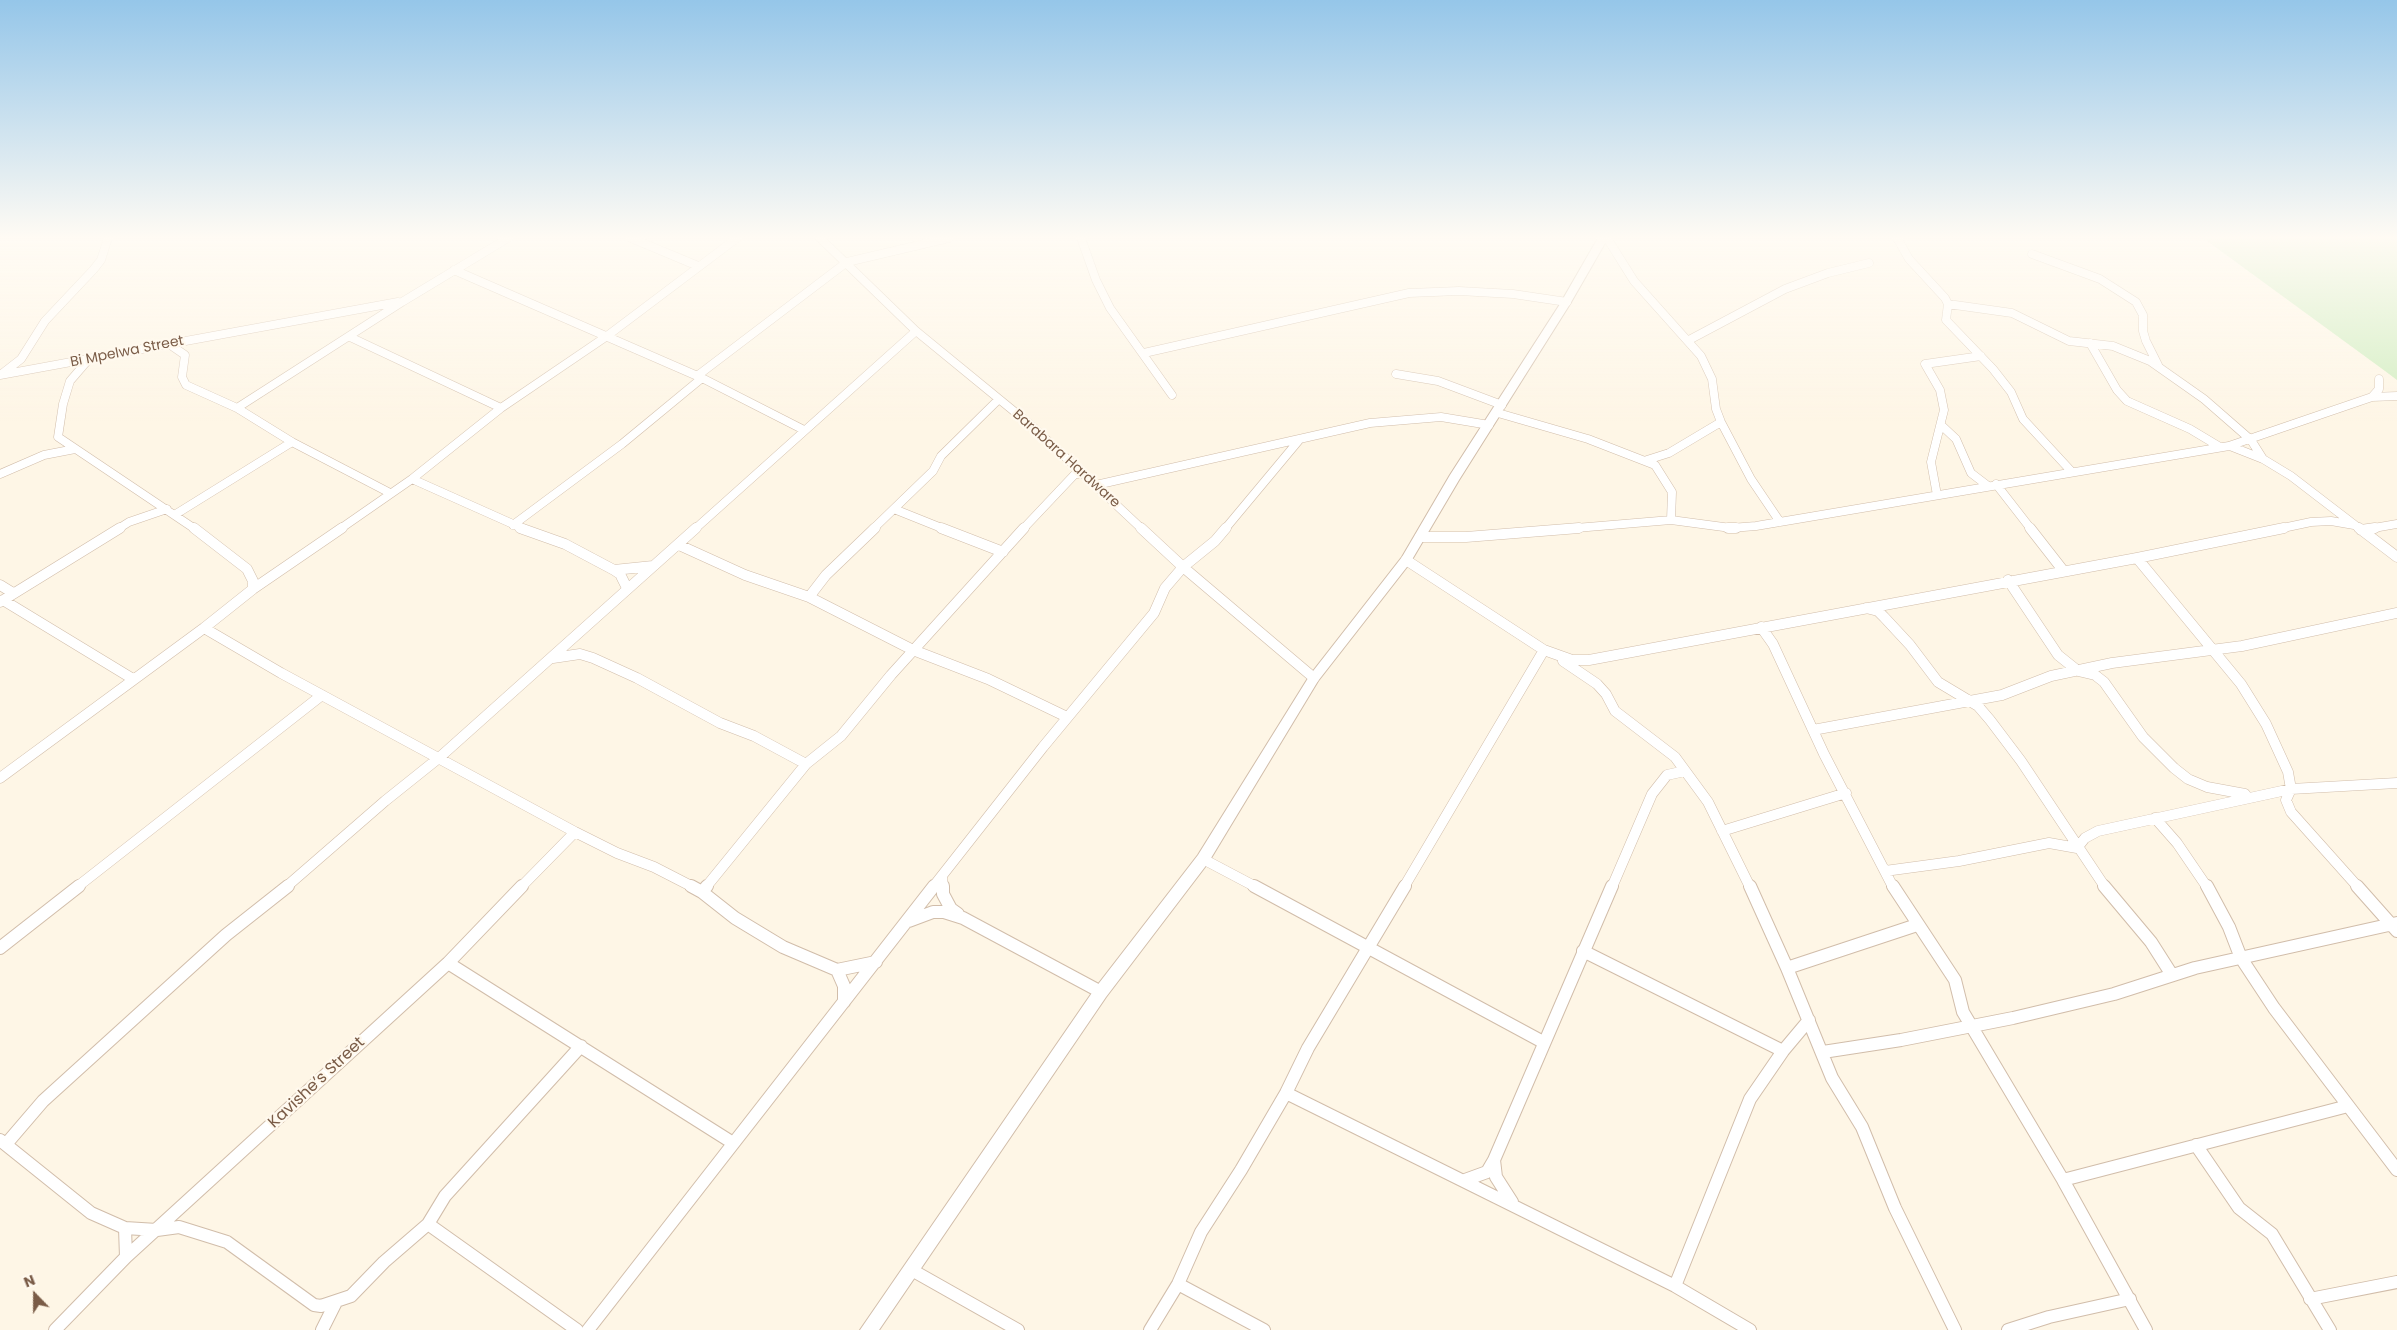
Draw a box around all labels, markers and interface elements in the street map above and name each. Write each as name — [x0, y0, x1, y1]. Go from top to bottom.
street label: Bi Mpelwa Street — [69, 333, 185, 371]
street label: Barabara Hardware — [1009, 406, 1123, 512]
street label: Kavishe’s Street — [265, 1033, 369, 1133]
north arrow — [10, 1270, 60, 1320]
text: N — [21, 1270, 38, 1292]

